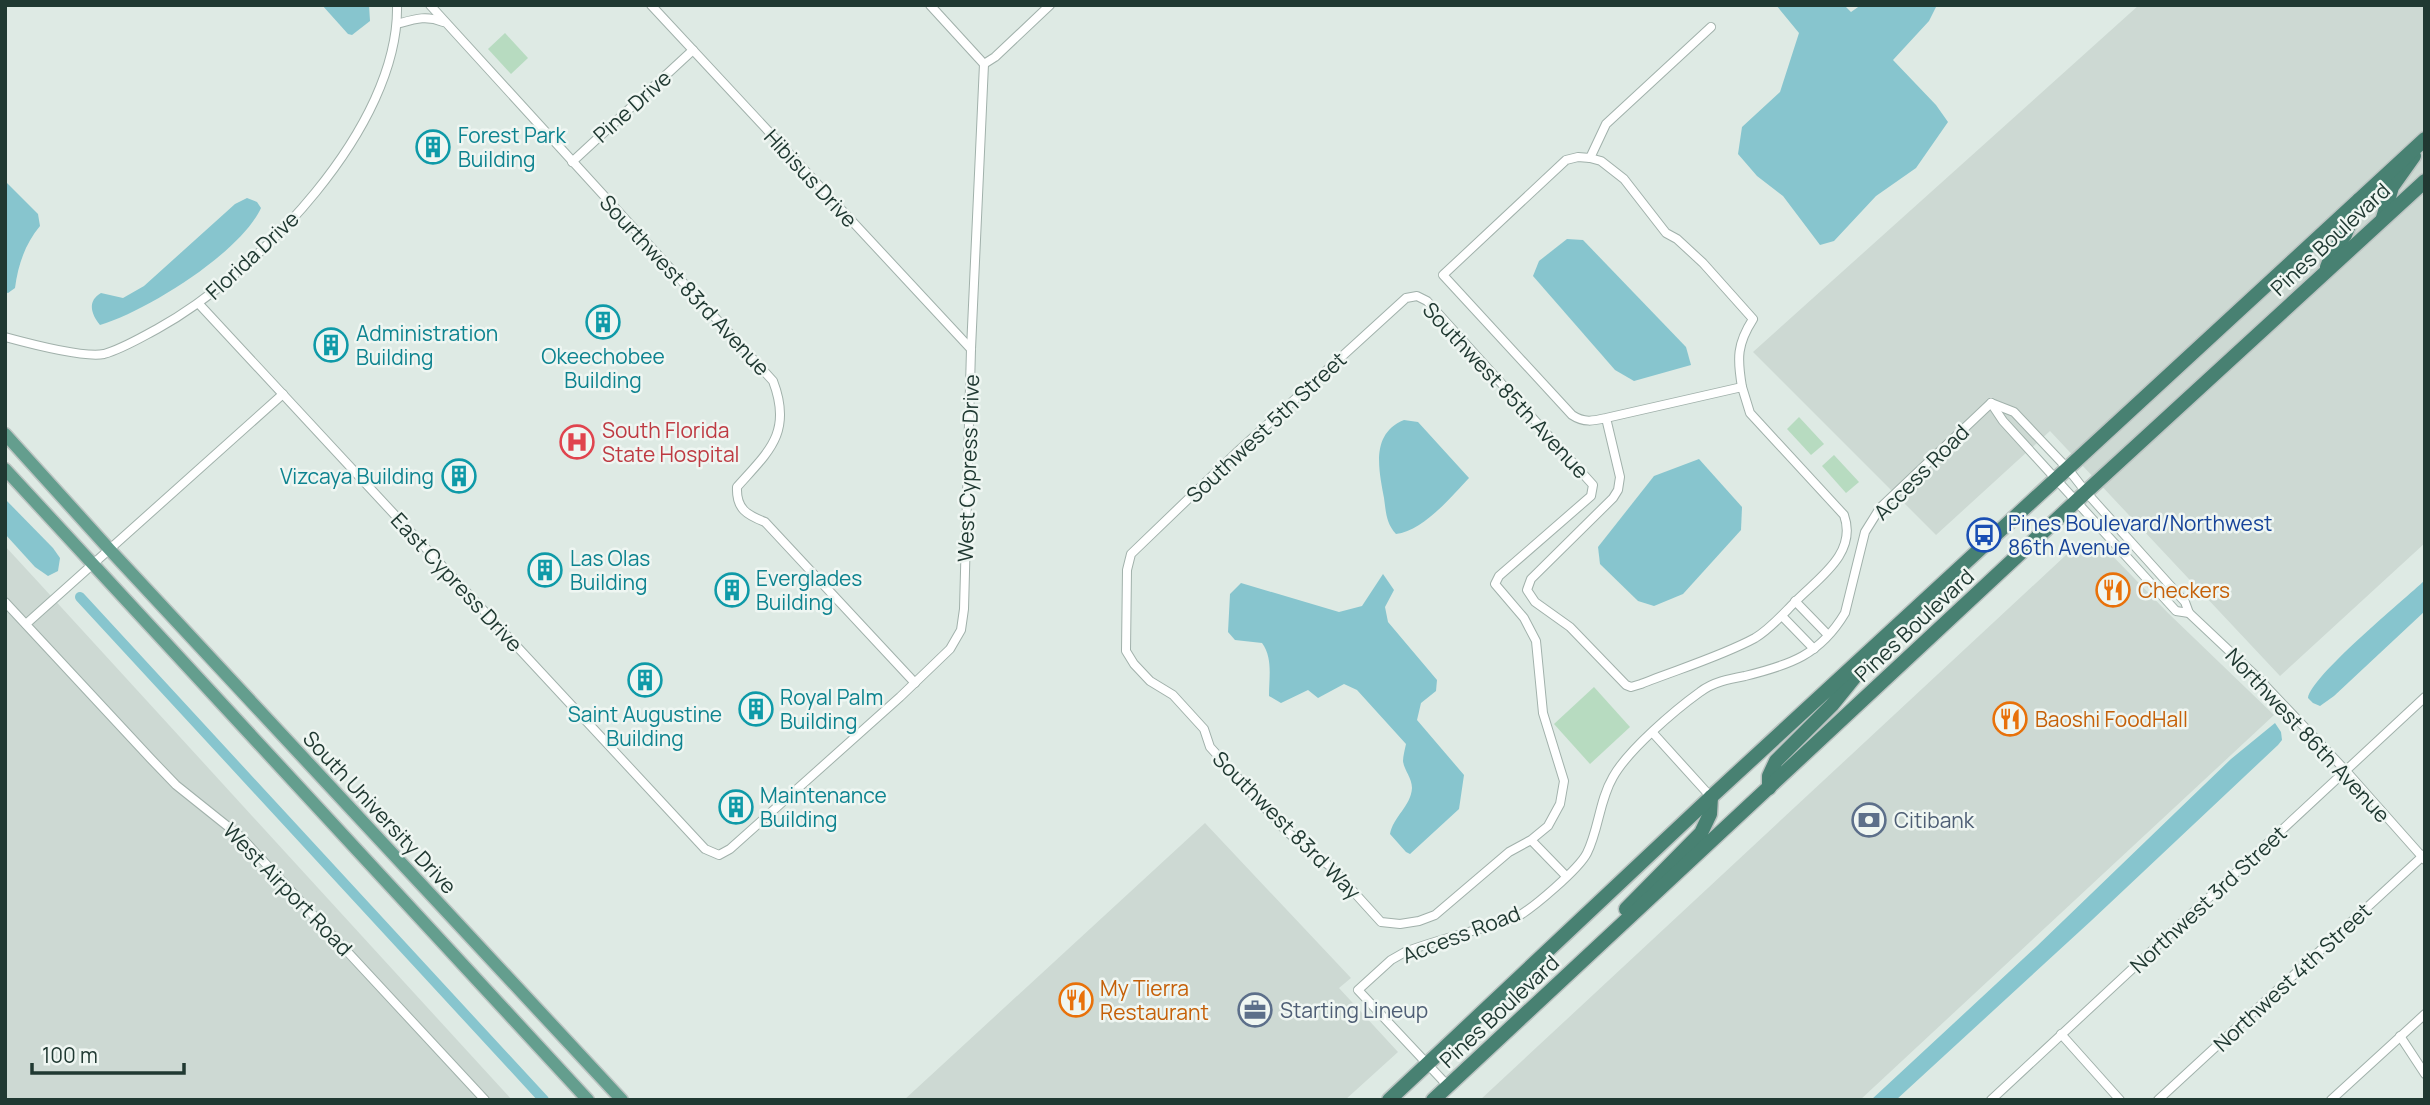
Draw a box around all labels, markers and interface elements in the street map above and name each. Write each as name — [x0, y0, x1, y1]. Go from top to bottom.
street label: Pine Drive — [587, 64, 677, 148]
place label: Forest Park Building — [458, 121, 566, 173]
street label: Hibisus Drive — [758, 123, 864, 233]
building icon: Forest Park Building — [414, 128, 452, 166]
street label: Pines Boulevard — [2264, 176, 2396, 302]
street label: Sourthwest 83rd Avenue — [594, 189, 776, 381]
street label: Florida Drive — [199, 205, 305, 305]
street label: Southwest 85th Avenue — [1417, 296, 1595, 484]
building icon: Okeechobee Building — [584, 303, 622, 341]
place label: Administration Building — [356, 319, 498, 371]
building icon: Administration Building — [312, 326, 350, 364]
place label: Okeechobee Building — [541, 342, 665, 394]
street label: Southwest 5th Street — [1180, 345, 1352, 509]
street label: West Cypress Drive — [951, 374, 985, 562]
place label: South Florida State Hospital — [602, 416, 740, 468]
street label: Access Road — [1867, 418, 1975, 526]
hospital icon: South Florida State Hospital — [558, 423, 596, 461]
building icon: Vizcaya Building — [440, 457, 478, 495]
place label: Vizcaya Building — [280, 462, 434, 490]
street label: East Cypress Drive — [385, 506, 529, 658]
place label: Pines Boulevard/Northwest 86th Avenue — [2008, 509, 2272, 561]
bus stop icon: Pines Boulevard/Northwest 86th Avenue — [1965, 516, 2003, 554]
place label: Las Olas Building — [570, 544, 650, 596]
building icon: Las Olas Building — [526, 551, 564, 589]
street label: Pines Boulevard — [1848, 562, 1980, 688]
place label: Everglades Building — [756, 564, 862, 616]
building icon: Everglades Building — [713, 571, 751, 609]
restaurant icon: Checkers — [2094, 571, 2132, 609]
place label: Checkers — [2138, 576, 2230, 604]
street label: Northwest 86th Avenue — [2220, 642, 2396, 828]
building icon: Saint Augustine Building — [626, 661, 664, 699]
place label: Royal Palm Building — [780, 683, 883, 735]
building icon: Royal Palm Building — [737, 690, 775, 728]
place label: Saint Augustine Building — [568, 700, 722, 752]
restaurant icon: Baoshi FoodHall — [1991, 700, 2029, 738]
place label: Baoshi FoodHall — [2035, 705, 2188, 733]
street label: South University Drive — [297, 725, 463, 899]
street label: Southwest 83rd Way — [1207, 745, 1367, 905]
place label: Maintenance Building — [760, 781, 887, 833]
building icon: Maintenance Building — [717, 788, 755, 826]
bank icon: Citibank — [1850, 801, 1888, 839]
place label: Citibank — [1894, 806, 1975, 834]
street label: West Airport Road — [217, 816, 359, 962]
street label: Northwest 3rd Street — [2124, 819, 2292, 979]
street label: Northwest 4th Street — [2207, 897, 2377, 1057]
street label: Access Road — [1398, 899, 1524, 969]
street label: Pines Boulevard — [1433, 948, 1565, 1074]
place label: My Tierra Restaurant — [1100, 974, 1209, 1026]
restaurant icon: My Tierra Restaurant — [1057, 981, 1095, 1019]
office icon: Starting Lineup — [1236, 991, 1274, 1029]
place label: Starting Lineup — [1280, 996, 1428, 1024]
scale bar — [32, 1032, 184, 1076]
text: 100 m — [42, 1041, 98, 1069]

